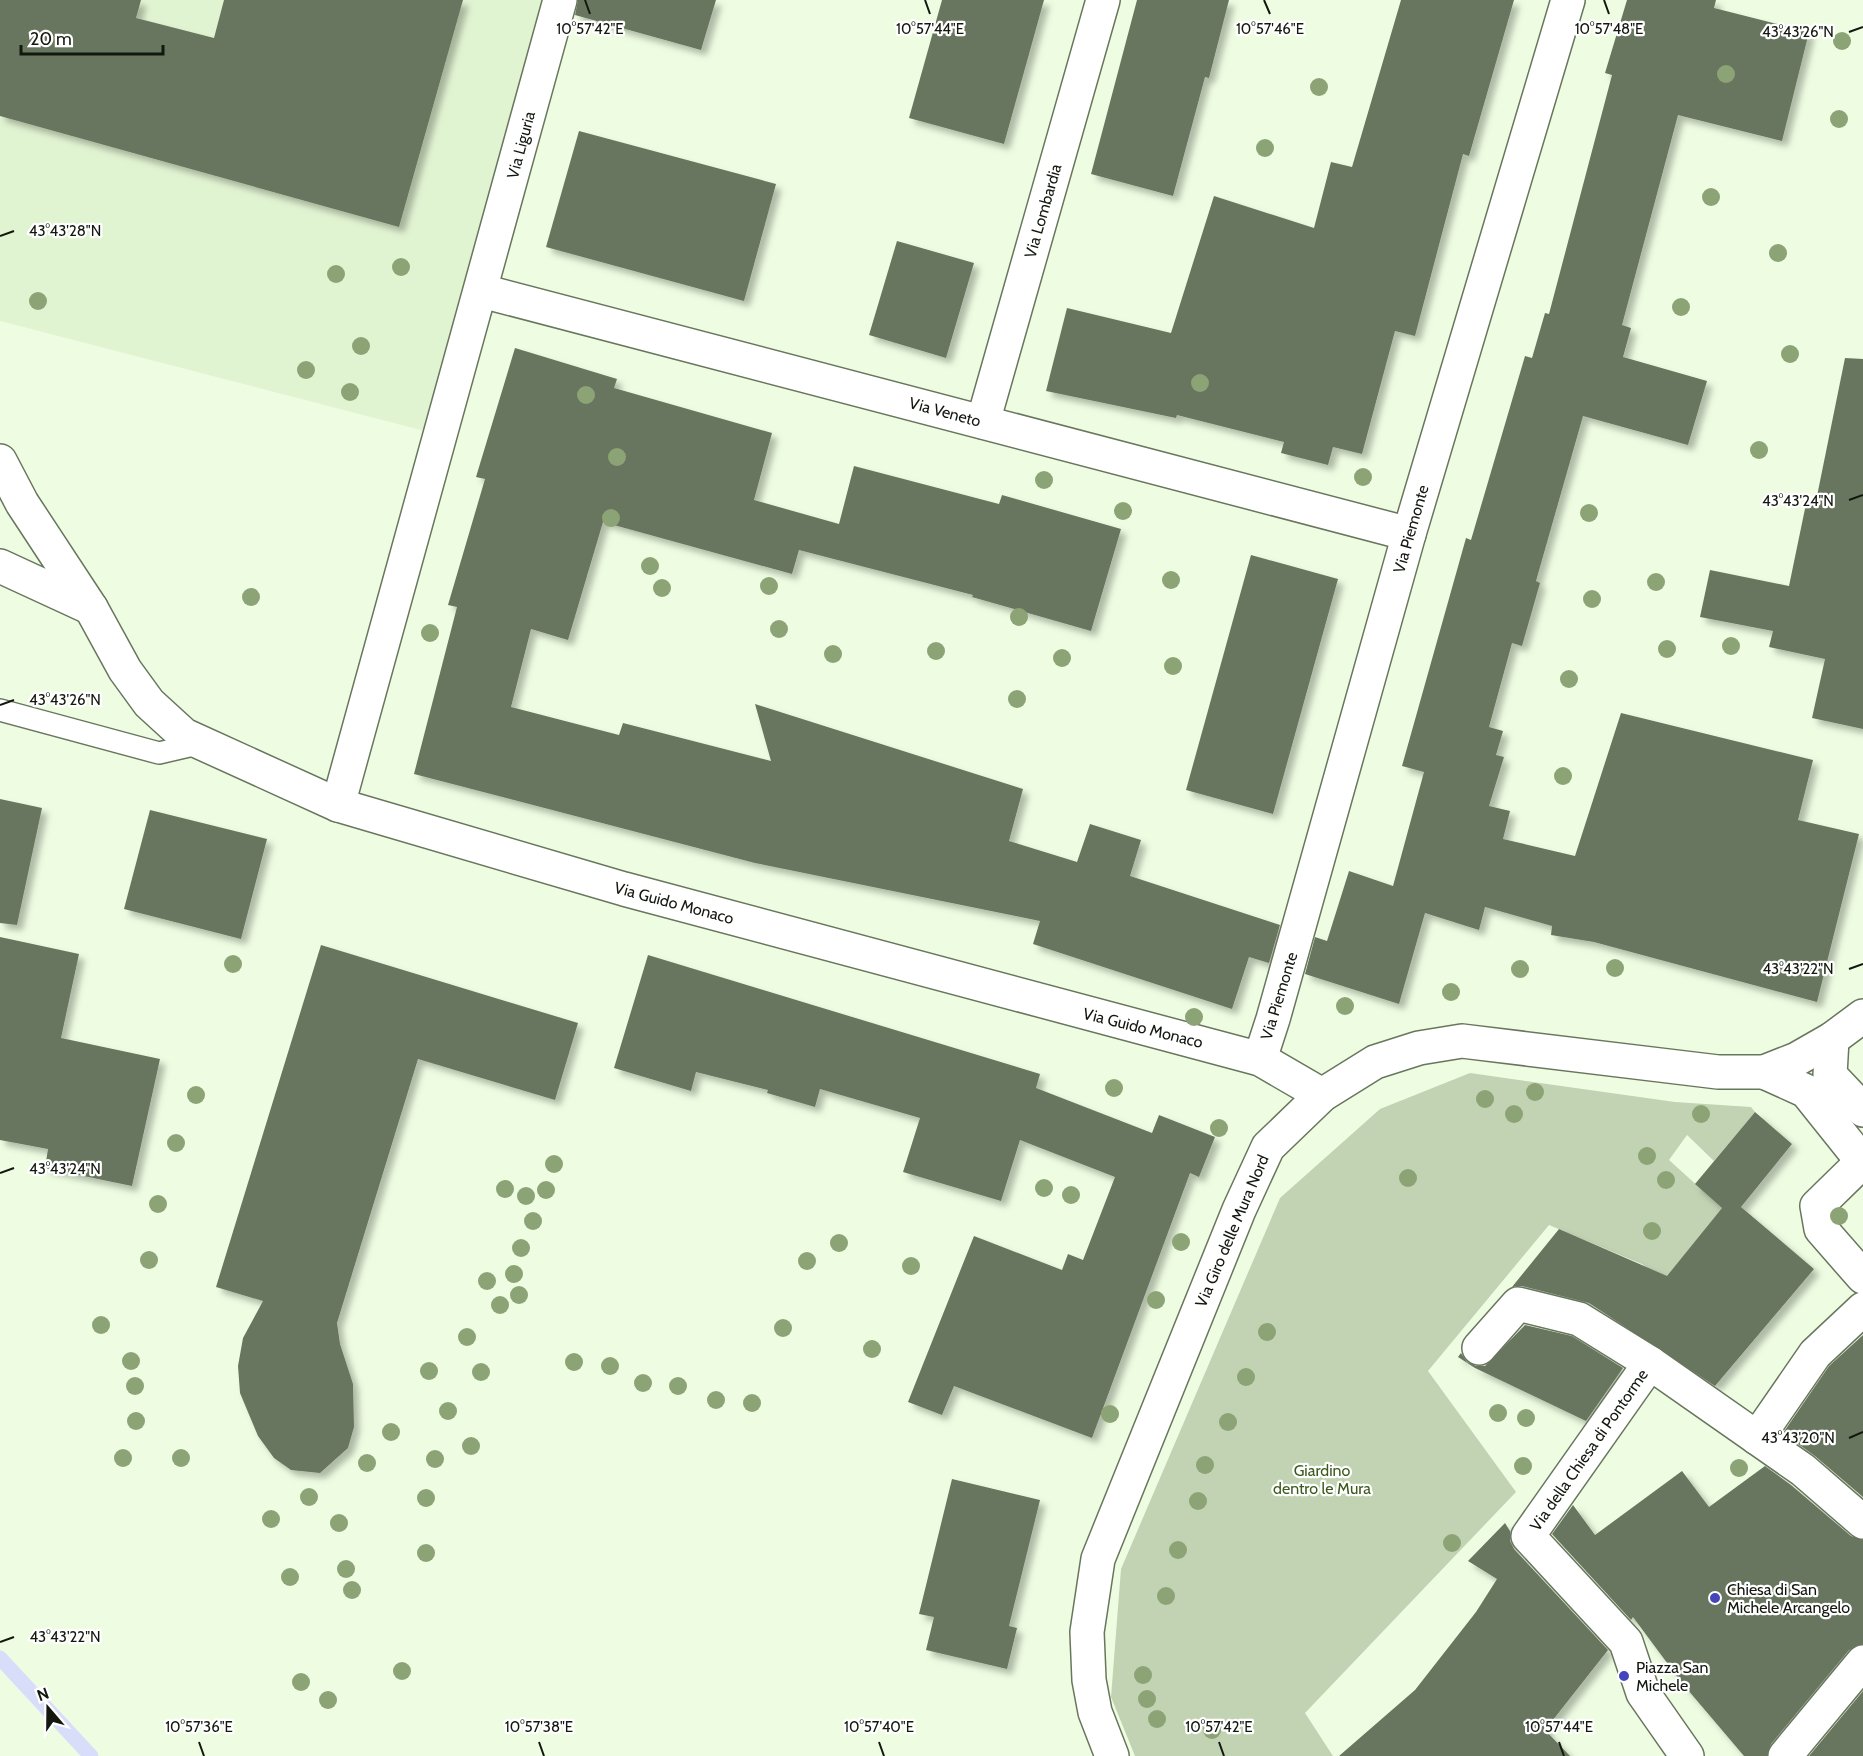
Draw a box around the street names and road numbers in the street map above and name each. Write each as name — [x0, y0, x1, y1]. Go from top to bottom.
street label: Via Liguria — [503, 109, 539, 181]
street label: Via Lombardia — [1020, 161, 1066, 260]
street label: Via Veneto — [907, 393, 983, 431]
street label: Via Piemonte — [1389, 483, 1433, 575]
street label: Via Guido Monaco — [612, 878, 736, 928]
street label: Via Piemonte — [1257, 950, 1301, 1042]
street label: Via Guido Monaco — [1081, 1004, 1205, 1052]
street label: Via Giro delle Mura Nord — [1191, 1152, 1273, 1310]
street label: Via della Chiesa di Pontorme — [1526, 1366, 1652, 1534]

